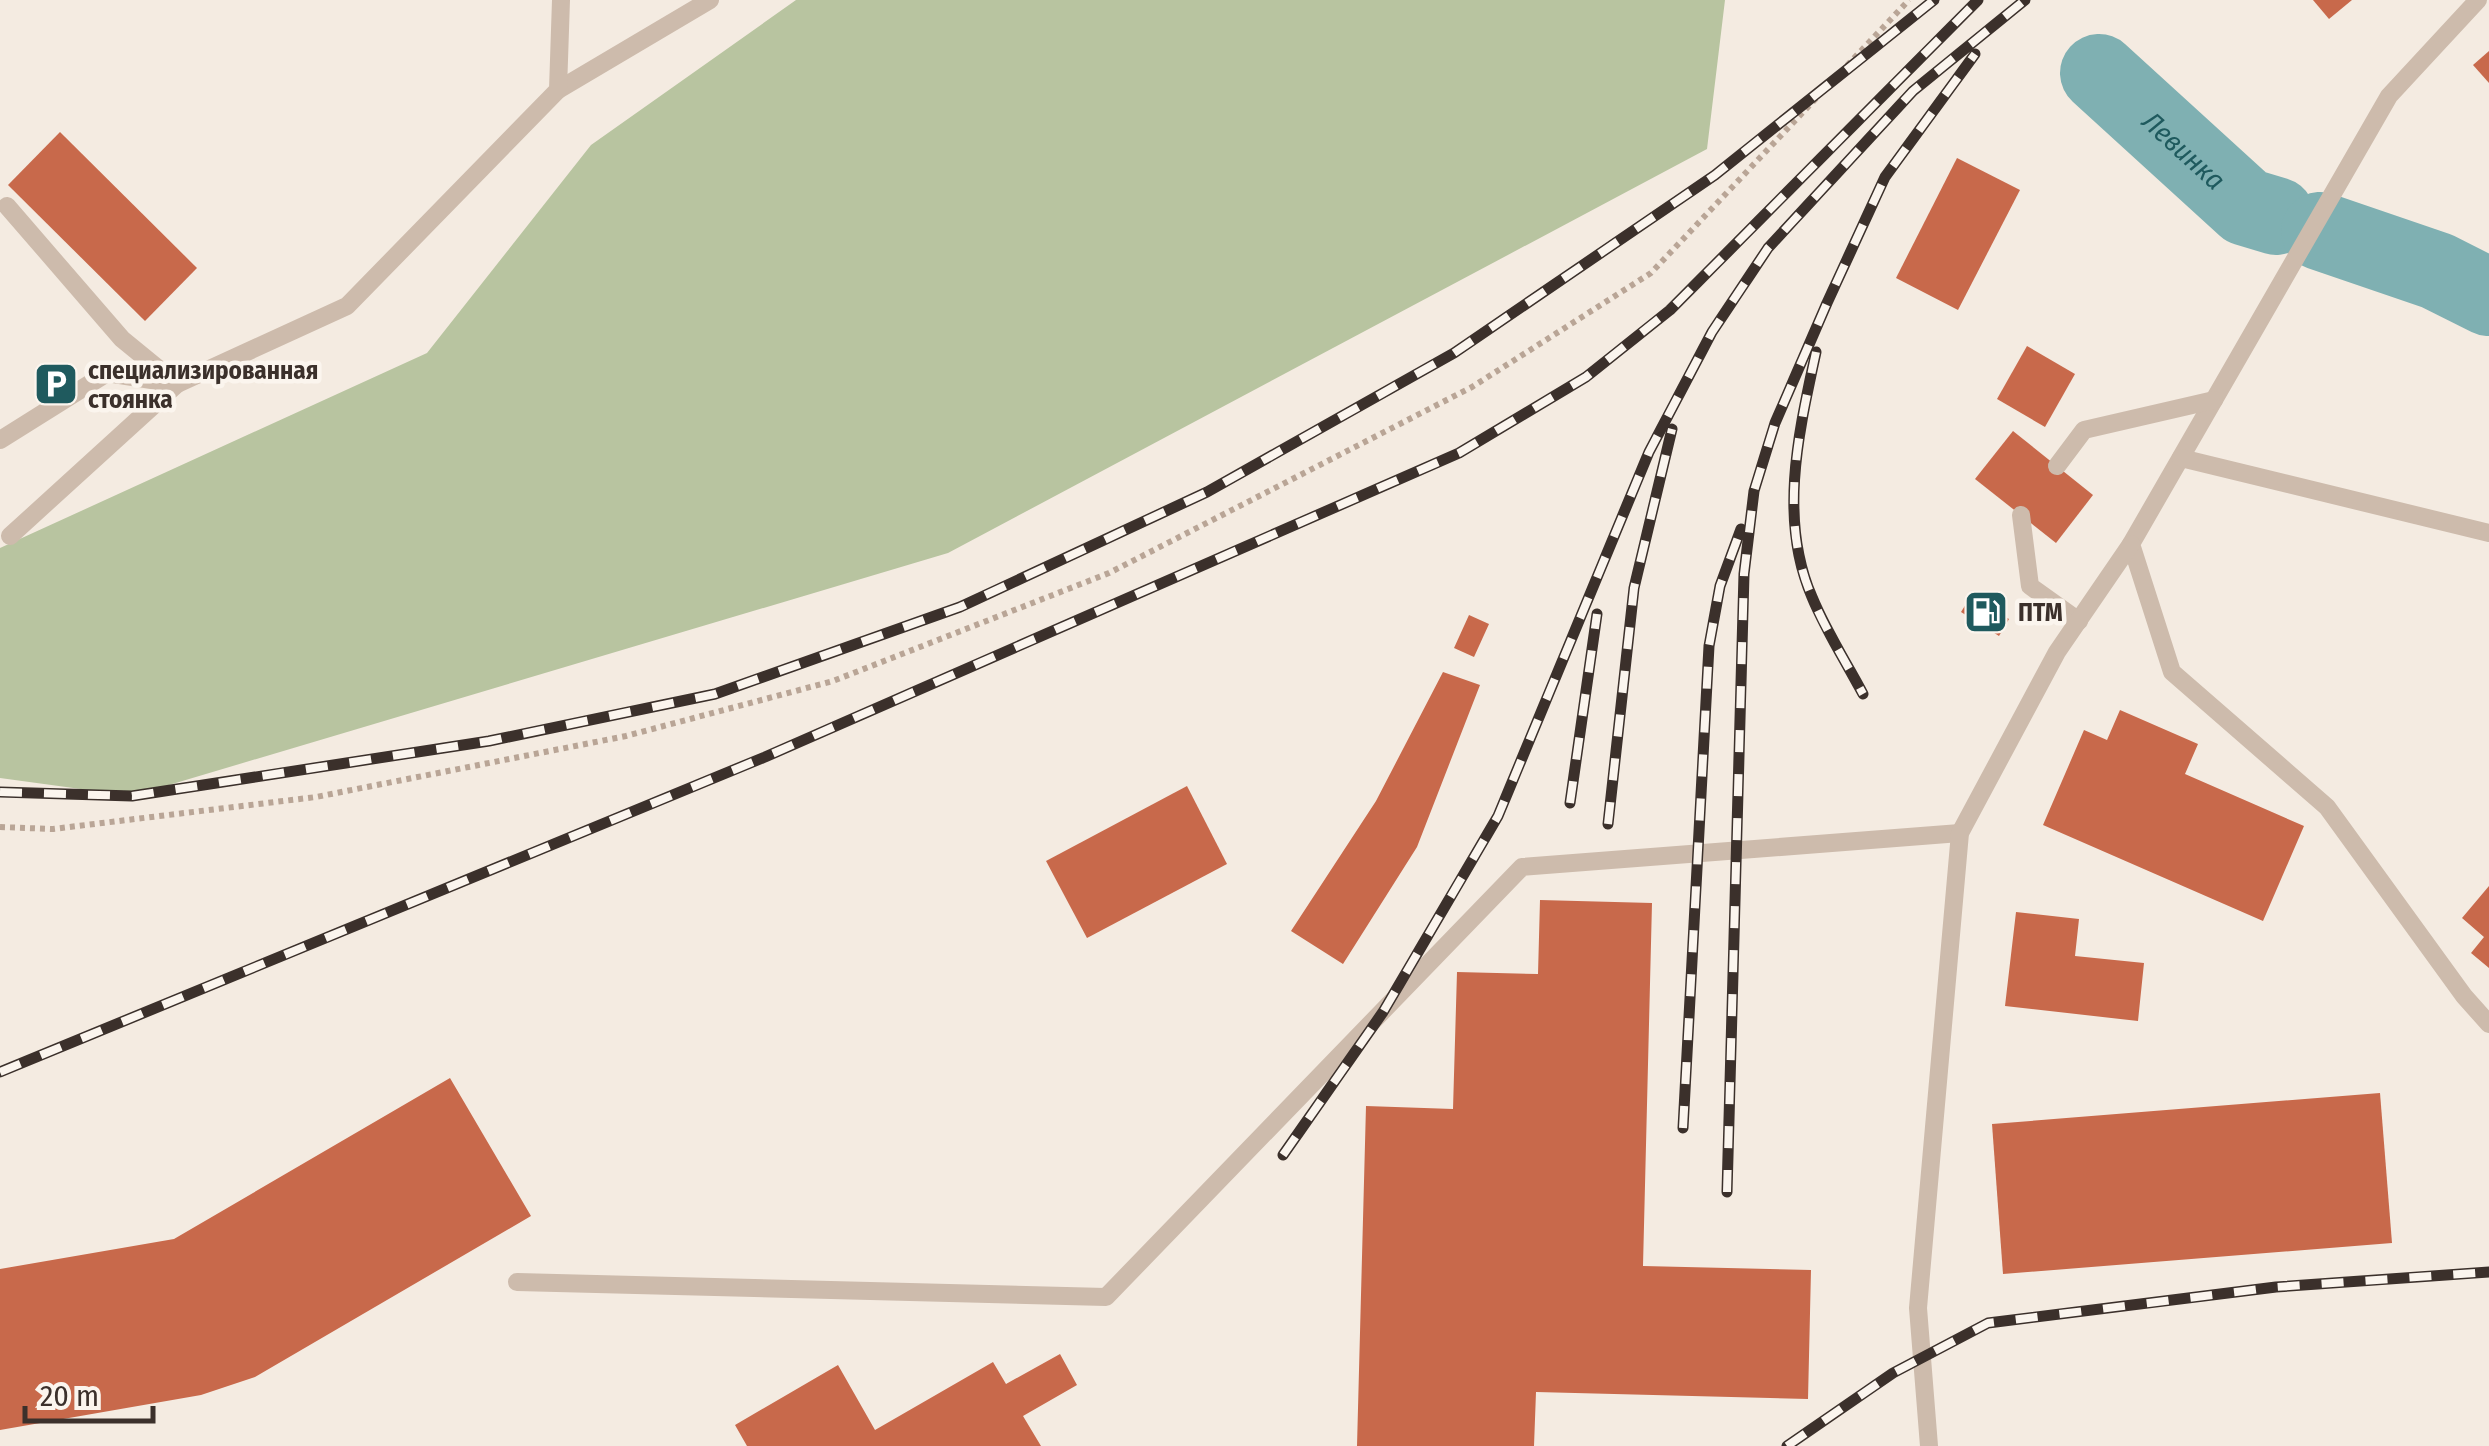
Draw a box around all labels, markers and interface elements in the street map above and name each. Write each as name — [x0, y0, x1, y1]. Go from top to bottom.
water label: Левинка — [2135, 104, 2232, 197]
place label: специализированная стоянка — [88, 356, 318, 415]
parking icon: специализированная стоянка — [33, 361, 79, 407]
fuel station icon: ПТМ — [1963, 589, 2009, 635]
place label: ПТМ — [2018, 598, 2063, 628]
scale bar — [25, 1361, 152, 1423]
text: 20 m — [40, 1378, 99, 1414]

